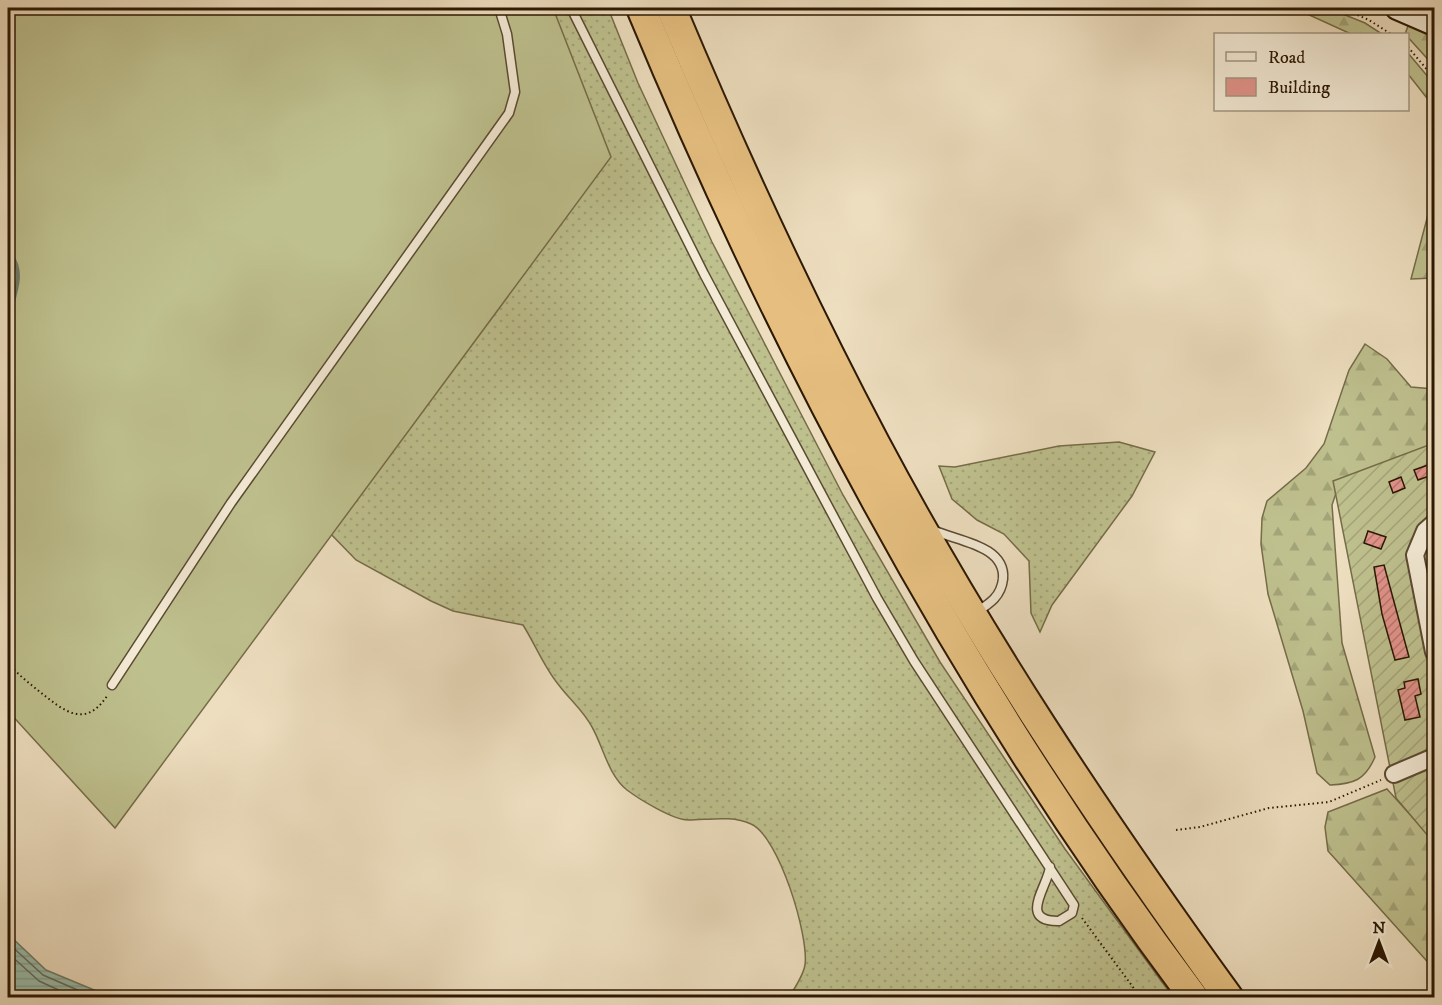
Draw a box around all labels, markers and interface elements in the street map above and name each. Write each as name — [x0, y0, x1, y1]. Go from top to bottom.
legend — [1214, 33, 1409, 111]
text: Road — [1268, 47, 1305, 69]
text: Building — [1268, 77, 1330, 99]
north arrow — [1349, 912, 1409, 972]
text: N — [1372, 918, 1386, 938]

